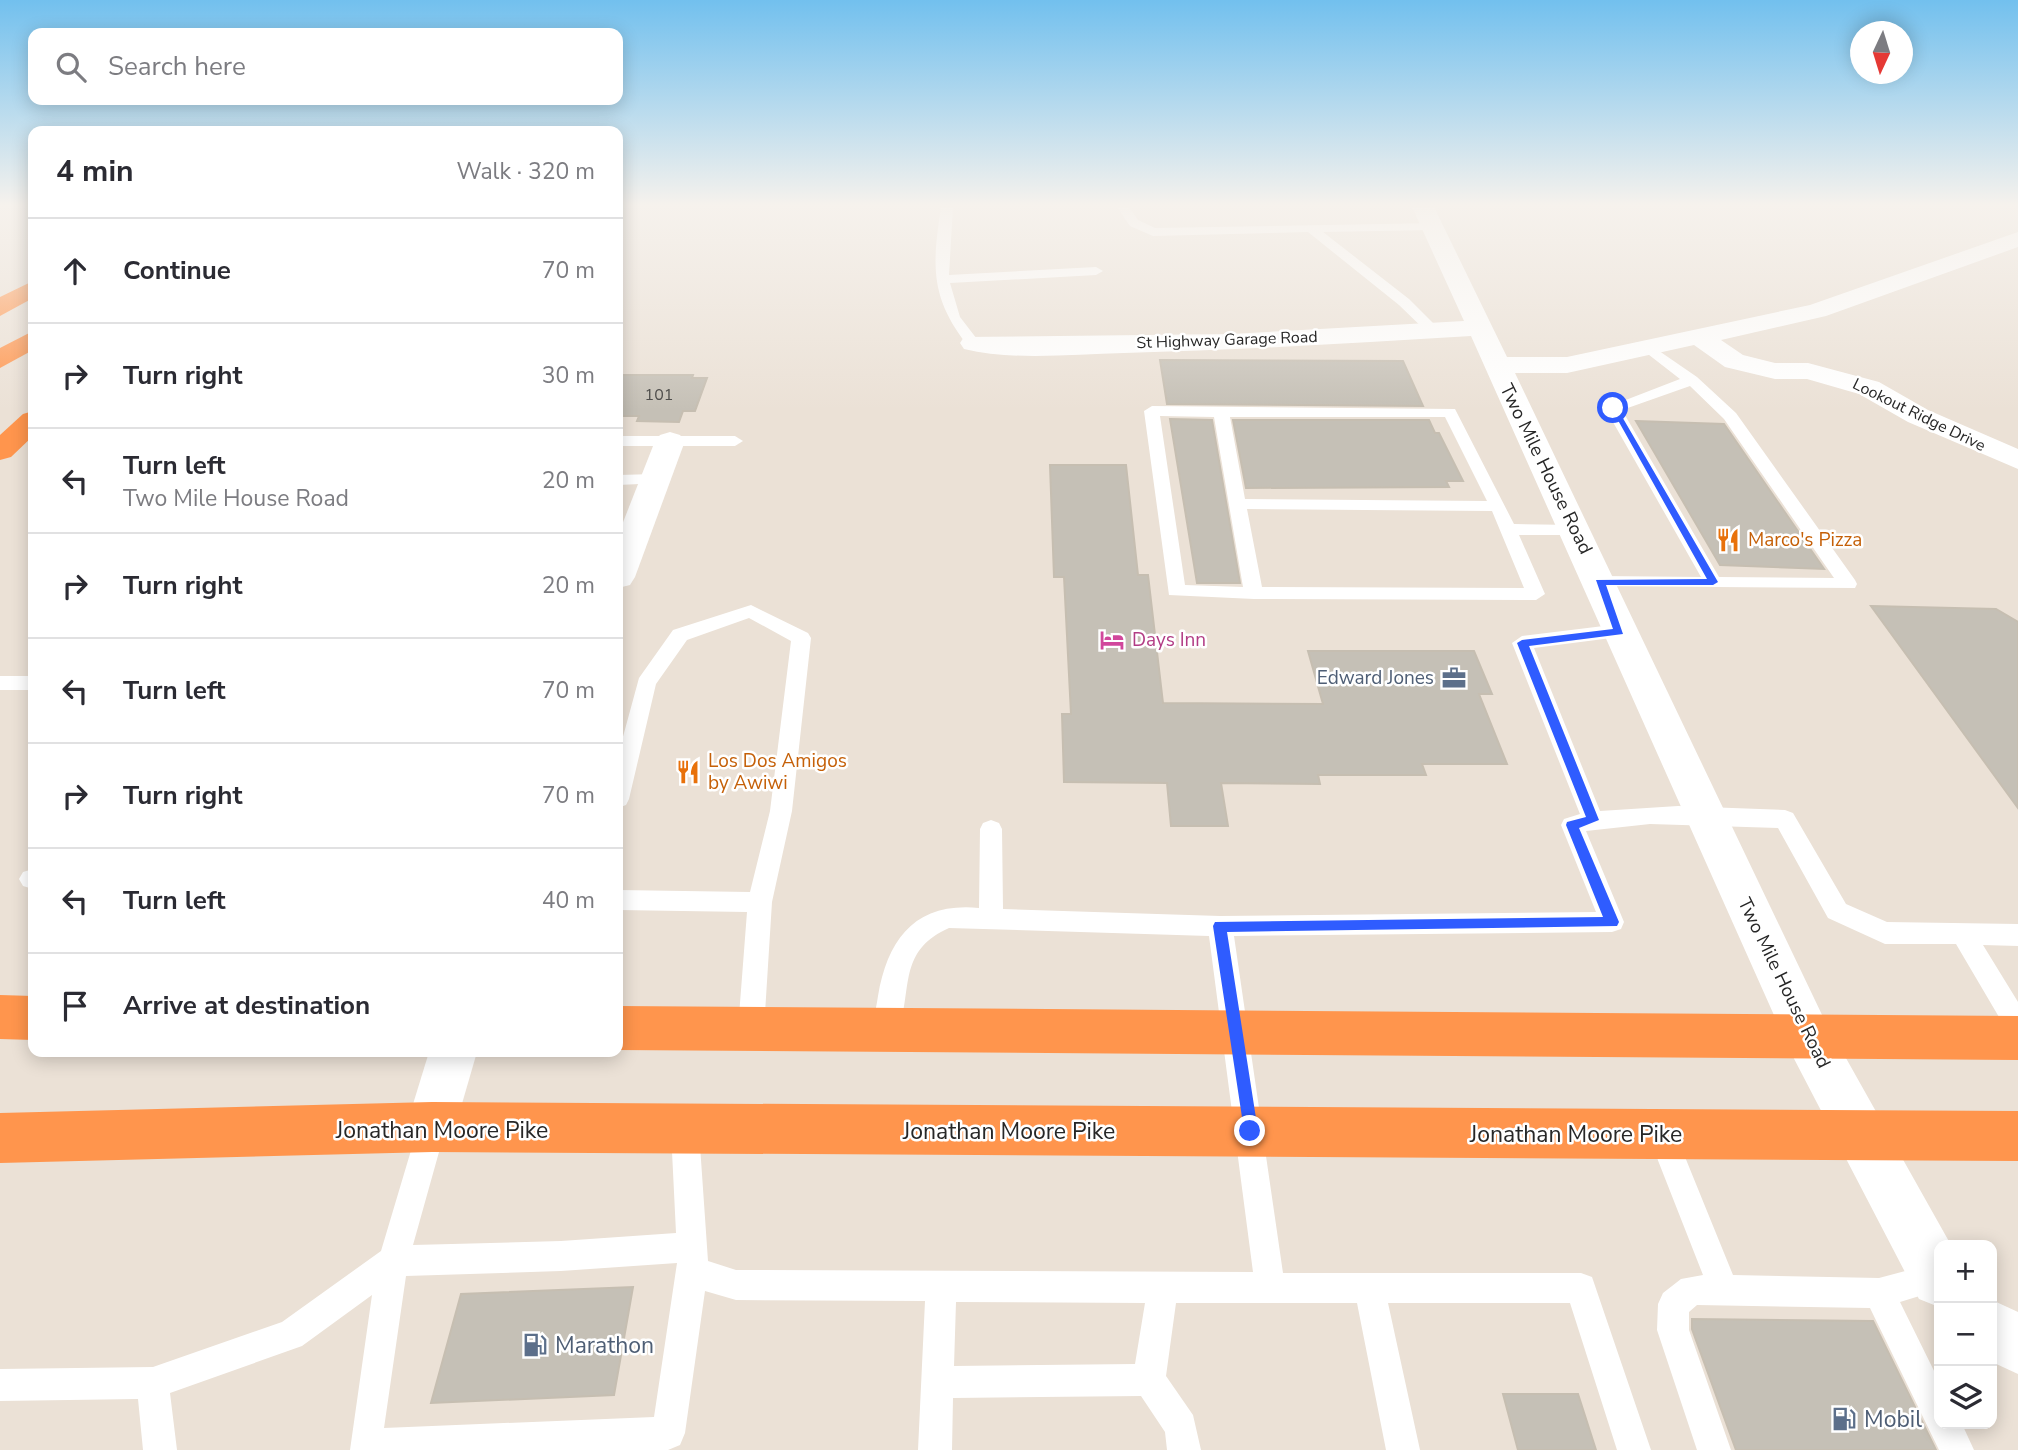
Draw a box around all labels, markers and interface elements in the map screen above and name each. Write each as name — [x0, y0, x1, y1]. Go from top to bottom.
north arrow — [1850, 21, 1913, 84]
search box — [28, 28, 623, 105]
icon: search — [52, 48, 90, 86]
text: Search here — [108, 49, 246, 84]
text: 4 min — [56, 151, 134, 192]
text: Walk · 320 m — [456, 156, 595, 187]
icon: ahead — [56, 252, 94, 290]
text: Continue — [123, 253, 231, 288]
text: 70 m — [542, 255, 595, 286]
street label: St Highway Garage Road — [1136, 326, 1318, 354]
icon: right — [56, 357, 94, 395]
text: Turn right — [123, 358, 242, 393]
text: 30 m — [542, 360, 595, 391]
street label: Lookout Ridge Drive — [1849, 373, 1989, 457]
street label: Two Mile House Road — [1493, 379, 1599, 559]
house number: 101 — [645, 384, 673, 406]
route start — [1597, 392, 1628, 423]
text: Turn left — [123, 448, 226, 483]
icon: left — [56, 462, 94, 500]
text: 20 m — [542, 465, 595, 496]
text: Two Mile House Road — [123, 483, 349, 514]
restaurant icon: Marco's Pizza — [1714, 526, 1742, 554]
place label: Marco's Pizza — [1748, 527, 1862, 553]
icon: right — [56, 567, 94, 605]
text: Turn right — [123, 568, 242, 603]
text: 20 m — [542, 570, 595, 601]
hotel icon: Days Inn — [1098, 626, 1126, 654]
place label: Days Inn — [1132, 627, 1206, 653]
office icon: Edward Jones — [1440, 664, 1468, 692]
place label: Edward Jones — [1317, 665, 1434, 691]
icon: left — [56, 672, 94, 710]
text: Turn left — [123, 673, 226, 708]
text: 70 m — [542, 675, 595, 706]
place label: Los Dos Amigos by Awiwi — [708, 748, 847, 796]
restaurant icon: Los Dos Amigos by Awiwi — [674, 758, 702, 786]
icon: right — [56, 777, 94, 815]
text: Turn right — [123, 778, 242, 813]
text: 70 m — [542, 780, 595, 811]
icon: left — [56, 882, 94, 920]
text: Turn left — [123, 883, 226, 918]
text: 40 m — [542, 885, 595, 916]
street label: Two Mile House Road — [1731, 893, 1837, 1073]
icon: arrive — [56, 987, 94, 1025]
text: Arrive at destination — [123, 988, 370, 1023]
street label: Jonathan Moore Pike — [335, 1115, 548, 1146]
route end — [1234, 1115, 1265, 1146]
street label: Jonathan Moore Pike — [902, 1116, 1115, 1147]
street label: Jonathan Moore Pike — [1469, 1119, 1682, 1150]
map controls — [1934, 1240, 1997, 1429]
button: + — [1934, 1240, 1997, 1303]
button: − — [1934, 1303, 1997, 1366]
place label: Marathon — [555, 1330, 654, 1361]
fuel station icon: Marathon — [521, 1331, 549, 1359]
button: layers — [1934, 1366, 1997, 1429]
place label: Mobil — [1864, 1404, 1922, 1435]
fuel station icon: Mobil — [1830, 1405, 1858, 1433]

